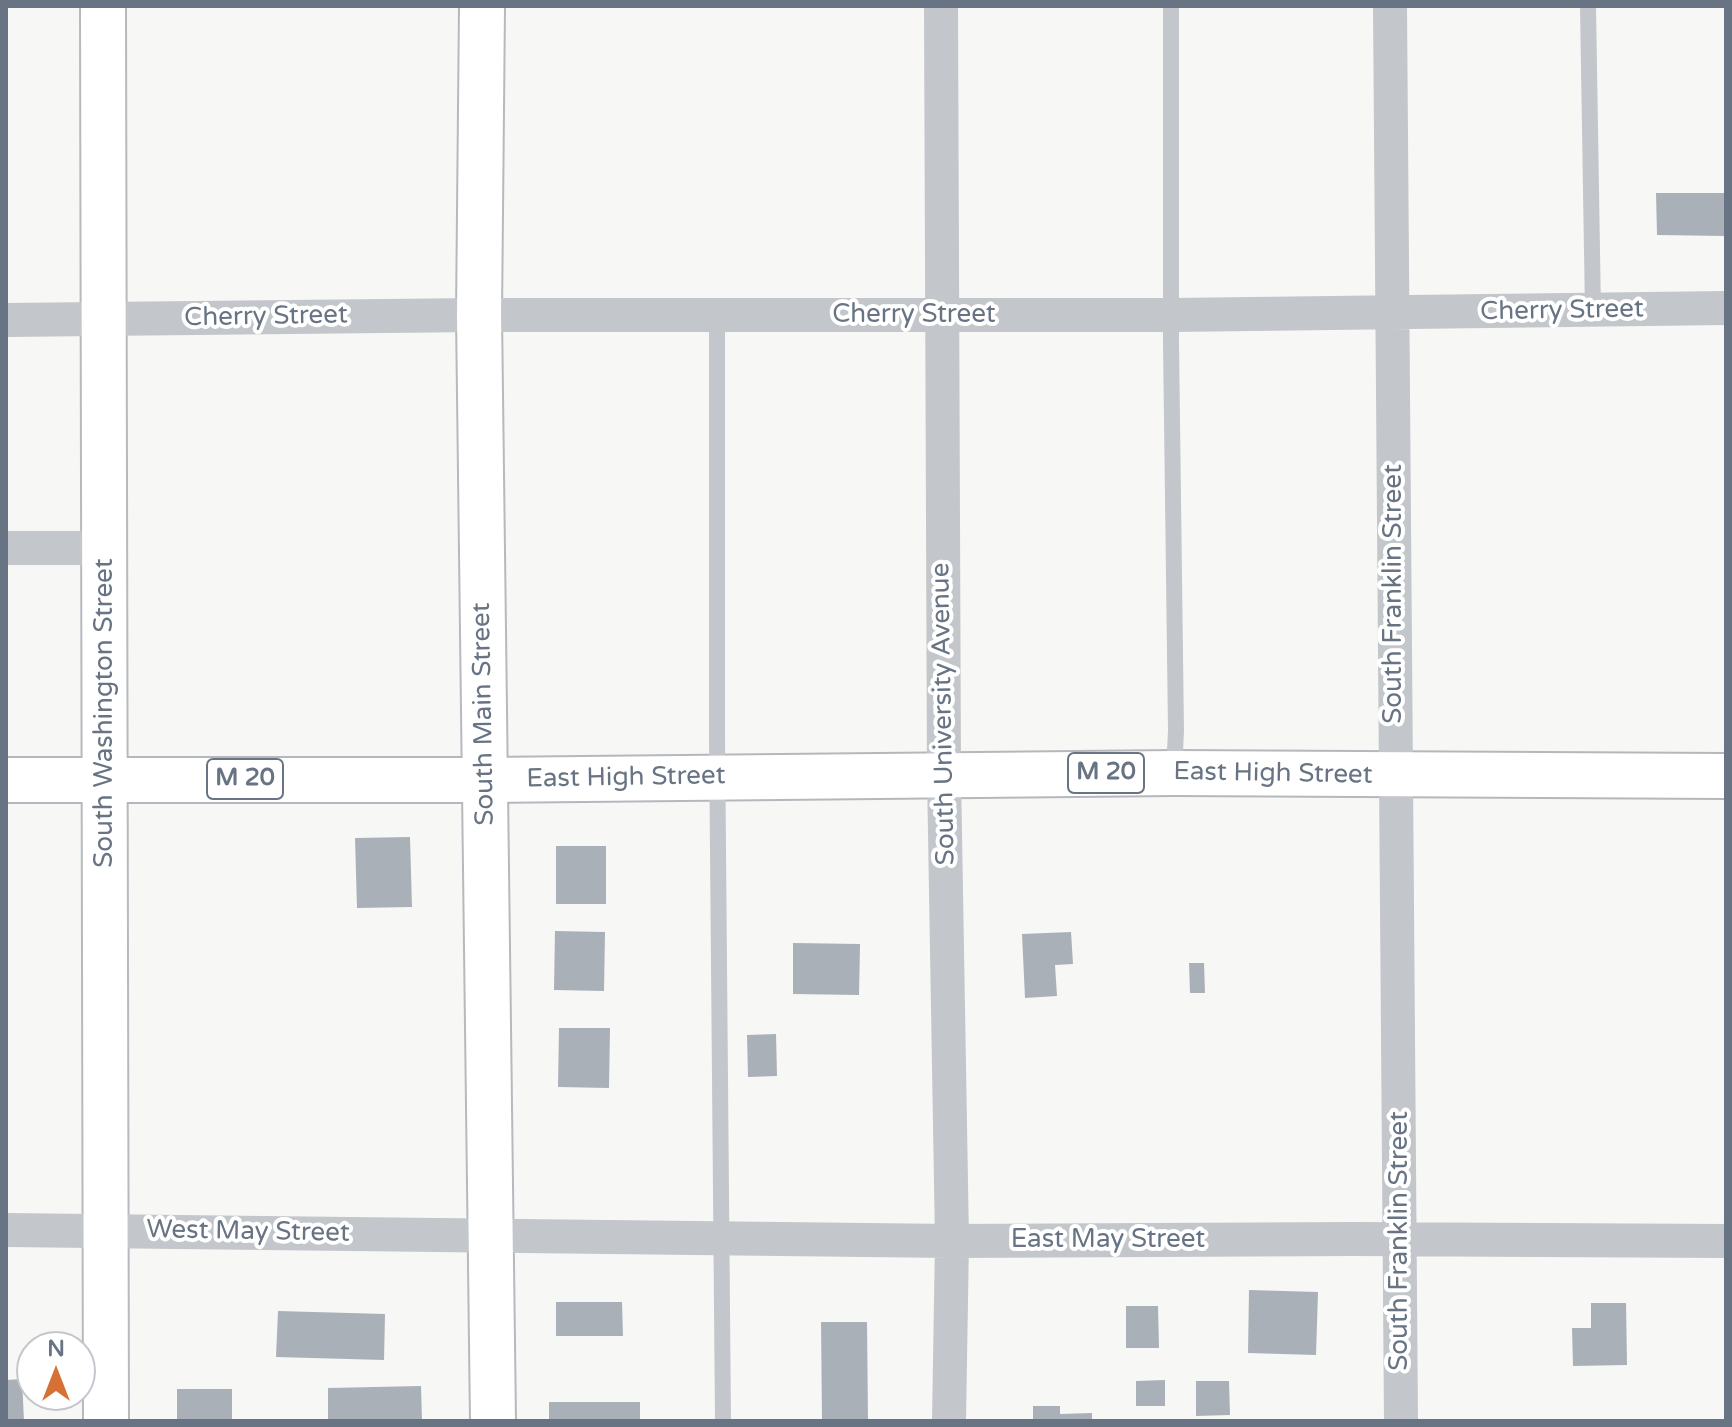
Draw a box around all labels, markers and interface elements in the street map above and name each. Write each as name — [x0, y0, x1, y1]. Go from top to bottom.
street label: Cherry Street — [1480, 294, 1644, 328]
street label: Cherry Street — [832, 299, 996, 331]
street label: Cherry Street — [184, 300, 348, 334]
street label: South Franklin Street — [1378, 464, 1410, 724]
street label: South Washington Street — [89, 558, 121, 868]
street label: South University Avenue — [926, 562, 962, 866]
street label: South Main Street — [466, 602, 502, 826]
road number: M 20 — [1068, 753, 1144, 793]
street label: East High Street — [1173, 757, 1373, 791]
road number: M 20 — [207, 759, 283, 799]
street label: East High Street — [526, 761, 726, 795]
street label: South Franklin Street — [1384, 1111, 1416, 1371]
street label: West May Street — [146, 1215, 350, 1249]
street label: East May Street — [1011, 1224, 1205, 1256]
north arrow — [16, 1331, 96, 1411]
text: N — [47, 1336, 65, 1362]

